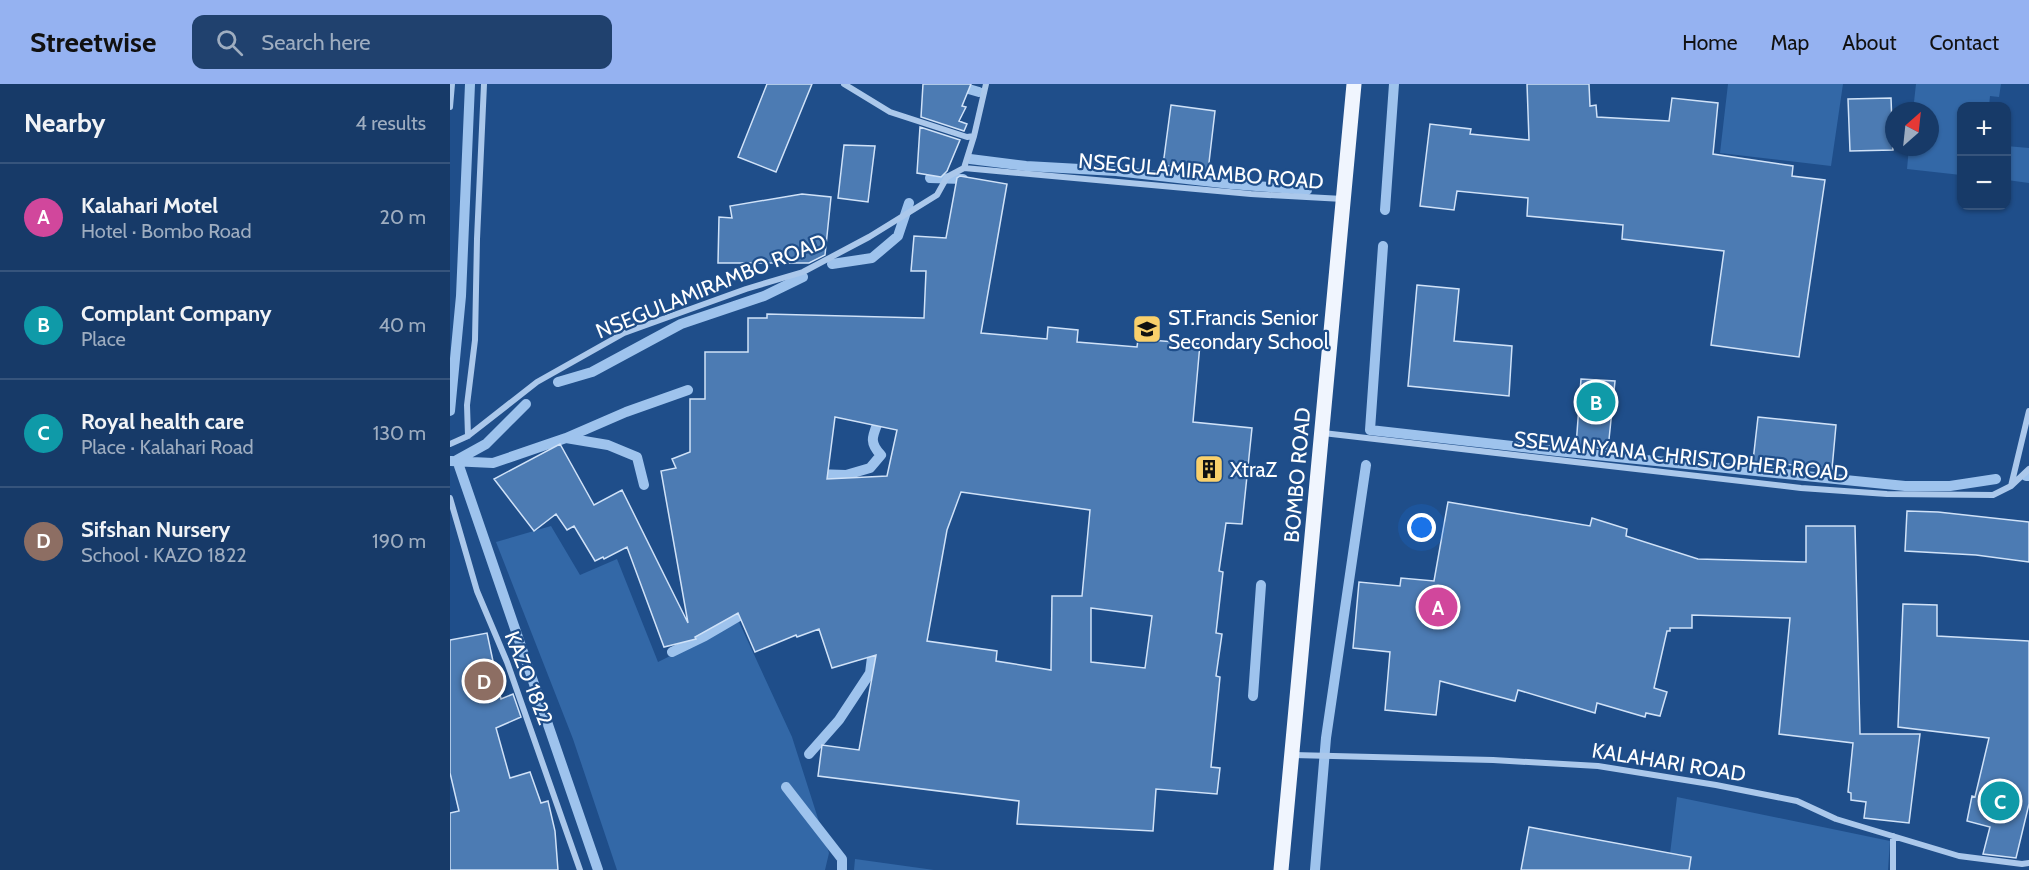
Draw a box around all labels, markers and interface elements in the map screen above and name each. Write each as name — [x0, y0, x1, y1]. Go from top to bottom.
search box — [192, 15, 612, 69]
text: Streetwise — [30, 25, 156, 59]
icon: search — [213, 26, 246, 59]
text: Search here — [261, 29, 371, 56]
text: Home — [1682, 30, 1738, 55]
text: Map — [1771, 30, 1809, 55]
text: About — [1842, 30, 1896, 55]
text: Contact — [1929, 30, 1999, 55]
north arrow — [1885, 102, 1939, 156]
map controls — [1957, 102, 2011, 210]
button: + — [1957, 102, 2011, 156]
text: Nearby — [24, 107, 105, 139]
text: 4 results — [355, 111, 426, 135]
street label: NSEGULAMIRAMBO ROAD — [1077, 148, 1325, 194]
button: − — [1957, 156, 2011, 210]
text: Kalahari Motel — [81, 192, 218, 219]
text: A — [37, 205, 50, 229]
text: 20 m — [380, 205, 426, 229]
text: Hotel · Bombo Road — [81, 219, 252, 243]
street label: NSEGULAMIRAMBO ROAD — [592, 228, 830, 344]
text: Complant Company — [81, 300, 272, 327]
place label: ST.Francis Senior Secondary School — [1168, 305, 1329, 354]
text: B — [37, 313, 50, 337]
text: 40 m — [378, 313, 426, 337]
school or university icon: ST.Francis Senior Secondary School — [1131, 313, 1163, 345]
text: Place — [81, 327, 126, 351]
pin: B — [1576, 380, 1616, 424]
street label: BOMBO ROAD — [1279, 406, 1315, 544]
text: Royal health care — [81, 408, 244, 435]
text: C — [37, 421, 50, 445]
text: 130 m — [373, 421, 426, 445]
street label: SSEWANYANA CHRISTOPHER ROAD — [1512, 426, 1850, 486]
text: Place · Kalahari Road — [81, 435, 254, 459]
building icon: XtraZ — [1193, 453, 1225, 485]
place label: XtraZ — [1230, 457, 1278, 482]
your location — [1407, 513, 1436, 542]
text: Sifshan Nursery — [81, 516, 230, 543]
text: D — [36, 529, 51, 553]
text: 190 m — [372, 529, 426, 553]
text: School · KAZO 1822 — [81, 543, 247, 567]
pin: A — [1418, 584, 1458, 630]
street label: KAZO 1822 — [500, 628, 558, 728]
pin: D — [465, 658, 504, 704]
street label: KALAHARI ROAD — [1590, 737, 1748, 787]
pin: C — [1980, 778, 2020, 824]

